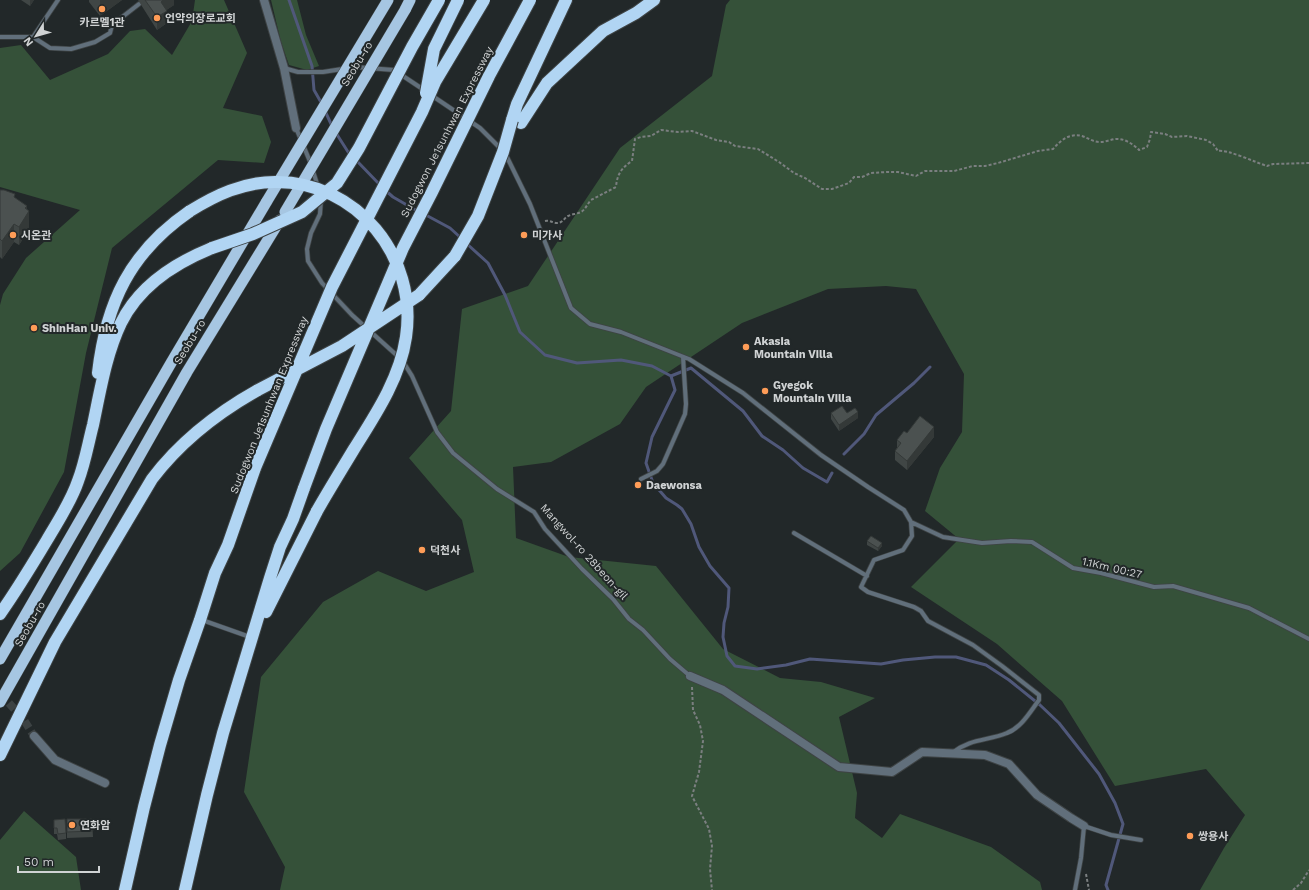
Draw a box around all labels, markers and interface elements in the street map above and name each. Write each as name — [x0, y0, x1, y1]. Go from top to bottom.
marker: 카르멜1관 — [97, 4, 107, 14]
place label: 언약의장로교회 — [165, 12, 236, 25]
marker: 언약의장로교회 — [152, 13, 162, 23]
north arrow — [16, 16, 56, 56]
place label: 카르멜1관 — [79, 16, 125, 29]
text: N — [21, 35, 36, 49]
street label: Seobu-ro — [338, 39, 376, 89]
street label: Sudogwon Je1sunhwan Expressway — [398, 44, 496, 220]
place label: 시온관 — [21, 229, 51, 242]
place label: 미가사 — [532, 229, 562, 242]
marker: 시온관 — [8, 230, 18, 240]
marker: 미가사 — [519, 230, 529, 240]
street label: Sudogwon Je1sunhwan Expressway — [227, 314, 311, 496]
street label: Seobu-ro — [171, 317, 209, 367]
place label: ShinHan Univ. — [42, 322, 117, 335]
marker: ShinHan Univ. — [29, 323, 39, 333]
place label: Akasia Mountain Villa — [754, 335, 833, 361]
marker: Akasia Mountain Villa — [741, 342, 751, 352]
place label: Gyegok Mountain Villa — [773, 379, 852, 405]
marker: Gyegok Mountain Villa — [760, 386, 770, 396]
place label: Daewonsa — [646, 479, 702, 492]
marker: Daewonsa — [633, 480, 643, 490]
street label: Mangwol-ro 28beon-gil — [538, 501, 631, 603]
place label: 덕천사 — [430, 544, 460, 557]
marker: 덕천사 — [417, 545, 427, 555]
street label: 1.1Km 00:27 — [1081, 555, 1143, 581]
street label: Seobu-ro — [12, 599, 48, 649]
place label: 연화암 — [80, 819, 110, 832]
marker: 연화암 — [67, 820, 77, 830]
place label: 쌍용사 — [1198, 830, 1228, 843]
marker: 쌍용사 — [1185, 831, 1195, 841]
scale bar — [18, 848, 99, 874]
text: 50 m — [24, 855, 54, 869]

